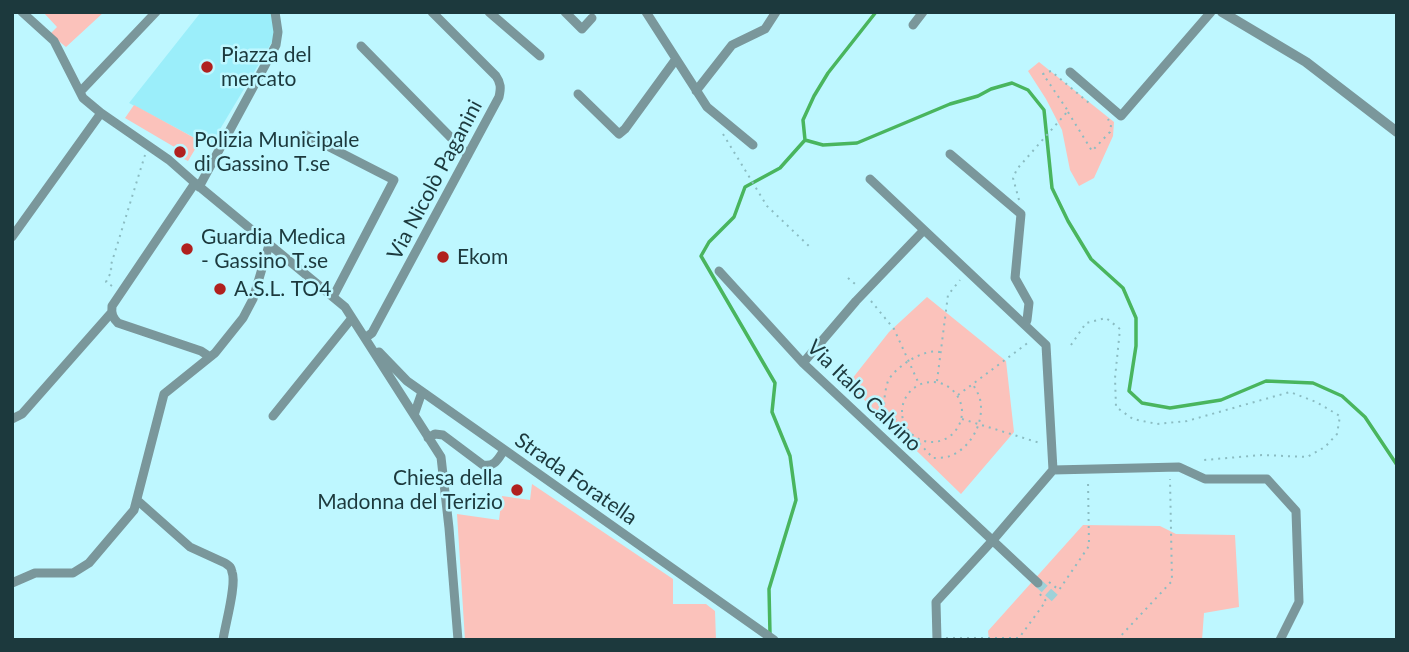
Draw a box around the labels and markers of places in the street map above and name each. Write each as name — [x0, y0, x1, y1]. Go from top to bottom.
place label: Piazza del mercato — [221, 42, 312, 92]
marker: Piazza del mercato — [199, 59, 215, 75]
place label: Polizia Municipale di Gassino T.se — [194, 127, 359, 177]
marker: Polizia Municipale di Gassino T.se — [172, 144, 188, 160]
place label: Guardia Medica - Gassino T.se — [201, 224, 346, 274]
marker: Guardia Medica - Gassino T.se — [179, 241, 195, 257]
place label: Ekom — [457, 244, 508, 270]
marker: Ekom — [435, 249, 451, 265]
place label: A.S.L. TO4 — [234, 276, 331, 302]
marker: A.S.L. TO4 — [212, 281, 228, 297]
place label: Chiesa della Madonna del Terizio — [317, 465, 503, 515]
marker: Chiesa della Madonna del Terizio — [509, 482, 525, 498]

